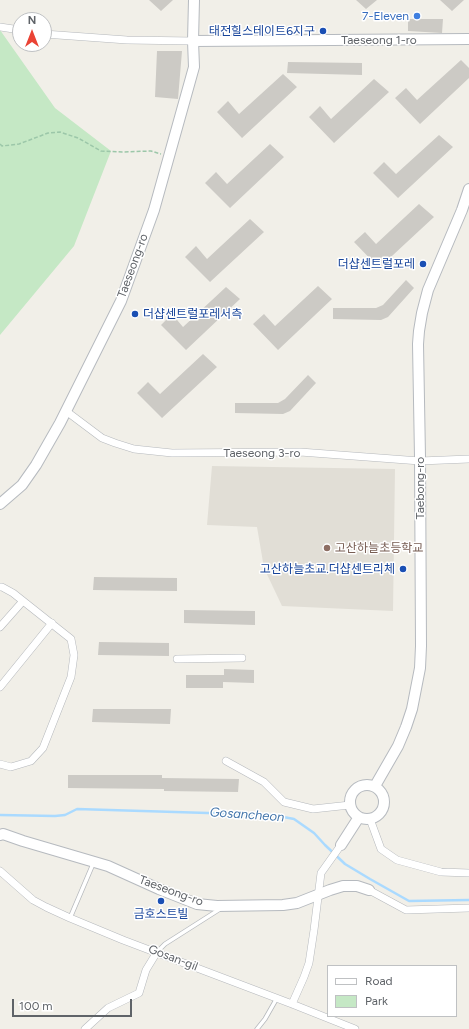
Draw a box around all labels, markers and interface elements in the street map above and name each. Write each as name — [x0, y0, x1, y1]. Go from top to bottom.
place label: 7-Eleven — [362, 9, 409, 23]
marker: 7-Eleven — [412, 11, 422, 21]
north arrow — [12, 12, 52, 52]
text: N — [28, 14, 36, 27]
place label: 태전힐스테이트6지구 — [209, 24, 315, 38]
marker: 태전힐스테이트6지구 — [318, 26, 328, 36]
street label: Taeseong 1-ro — [341, 33, 417, 47]
street label: Taeseong-ro — [115, 232, 151, 300]
place label: 더샵센트럴포레 — [338, 257, 415, 271]
marker: 더샵센트럴포레 — [418, 259, 428, 269]
place label: 더샵센트럴포레서측 — [143, 307, 242, 321]
marker: 더샵센트럴포레서측 — [130, 309, 140, 319]
street label: Taeseong 3-ro — [224, 446, 300, 460]
street label: Taebong-ro — [413, 457, 427, 519]
place label: 고산하늘초등학교 — [335, 541, 423, 555]
marker: 고산하늘초등학교 — [322, 543, 332, 553]
place label: 고산하늘초교.더샵센트리체 — [260, 562, 395, 576]
marker: 고산하늘초교.더샵센트리체 — [398, 564, 408, 574]
water label: Gosancheon — [209, 805, 285, 825]
street label: Taeseong-ro — [137, 873, 205, 909]
marker: 금호스트빌 — [156, 896, 166, 906]
place label: 금호스트빌 — [133, 907, 189, 921]
street label: Gosan-gil — [146, 942, 200, 974]
legend — [327, 965, 457, 1017]
text: Road — [365, 974, 393, 988]
scale bar — [14, 991, 134, 1017]
text: Park — [365, 994, 388, 1008]
text: 100 m — [19, 999, 53, 1013]

